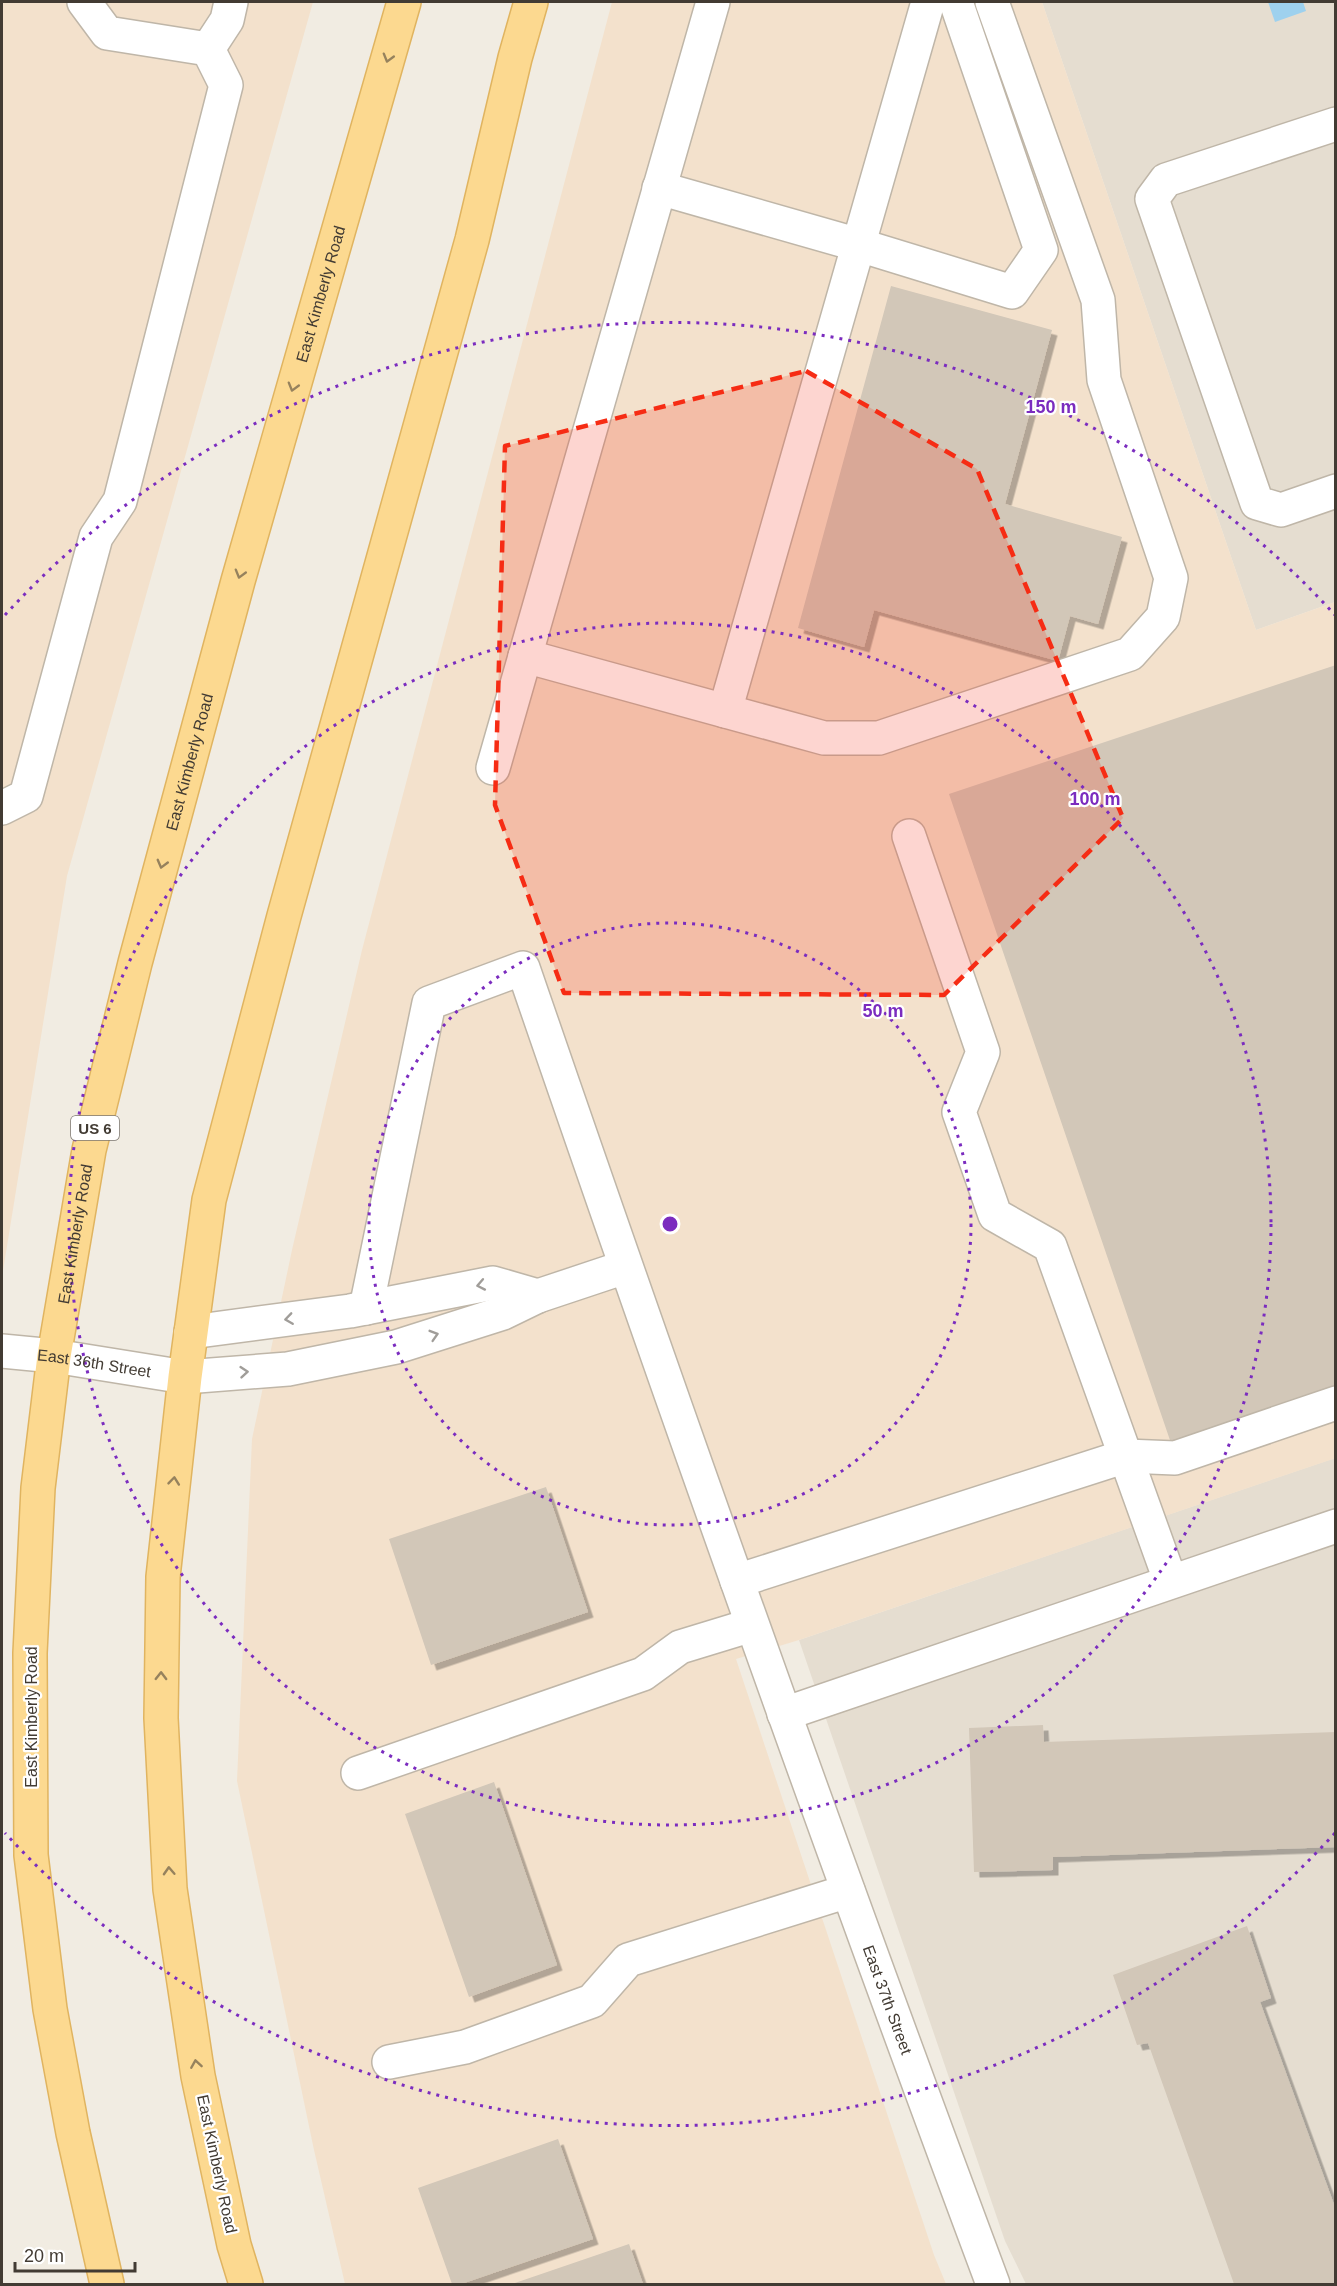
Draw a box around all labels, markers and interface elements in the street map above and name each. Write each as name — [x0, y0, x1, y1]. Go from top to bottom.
one-way arrow — [383, 52, 395, 63]
street label: East Kimberly Road — [293, 224, 348, 364]
one-way arrow — [288, 381, 301, 391]
text: 150 m — [1025, 397, 1077, 417]
one-way arrow — [235, 568, 247, 579]
street label: East Kimberly Road — [163, 691, 216, 832]
text: 100 m — [1069, 789, 1121, 809]
one-way arrow — [157, 858, 169, 869]
text: 50 m — [862, 1001, 904, 1021]
road number: US 6 — [71, 1116, 119, 1140]
street label: East Kimberly Road — [55, 1163, 95, 1305]
centre of rings — [660, 1214, 680, 1234]
one-way arrow — [477, 1278, 487, 1291]
one-way arrow — [285, 1312, 294, 1324]
one-way arrow — [428, 1330, 439, 1342]
street label: East 36th Street — [37, 1346, 153, 1380]
one-way arrow — [239, 1366, 248, 1379]
one-way arrow — [167, 1477, 180, 1486]
street label: East Kimberly Road — [23, 1646, 40, 1788]
one-way arrow — [155, 1671, 168, 1680]
one-way arrow — [163, 1866, 176, 1875]
street label: East 37th Street — [860, 1943, 916, 2057]
one-way arrow — [191, 2059, 203, 2068]
street label: East Kimberly Road — [194, 2093, 240, 2235]
scale bar — [15, 2235, 135, 2273]
text: 20 m — [24, 2246, 64, 2266]

